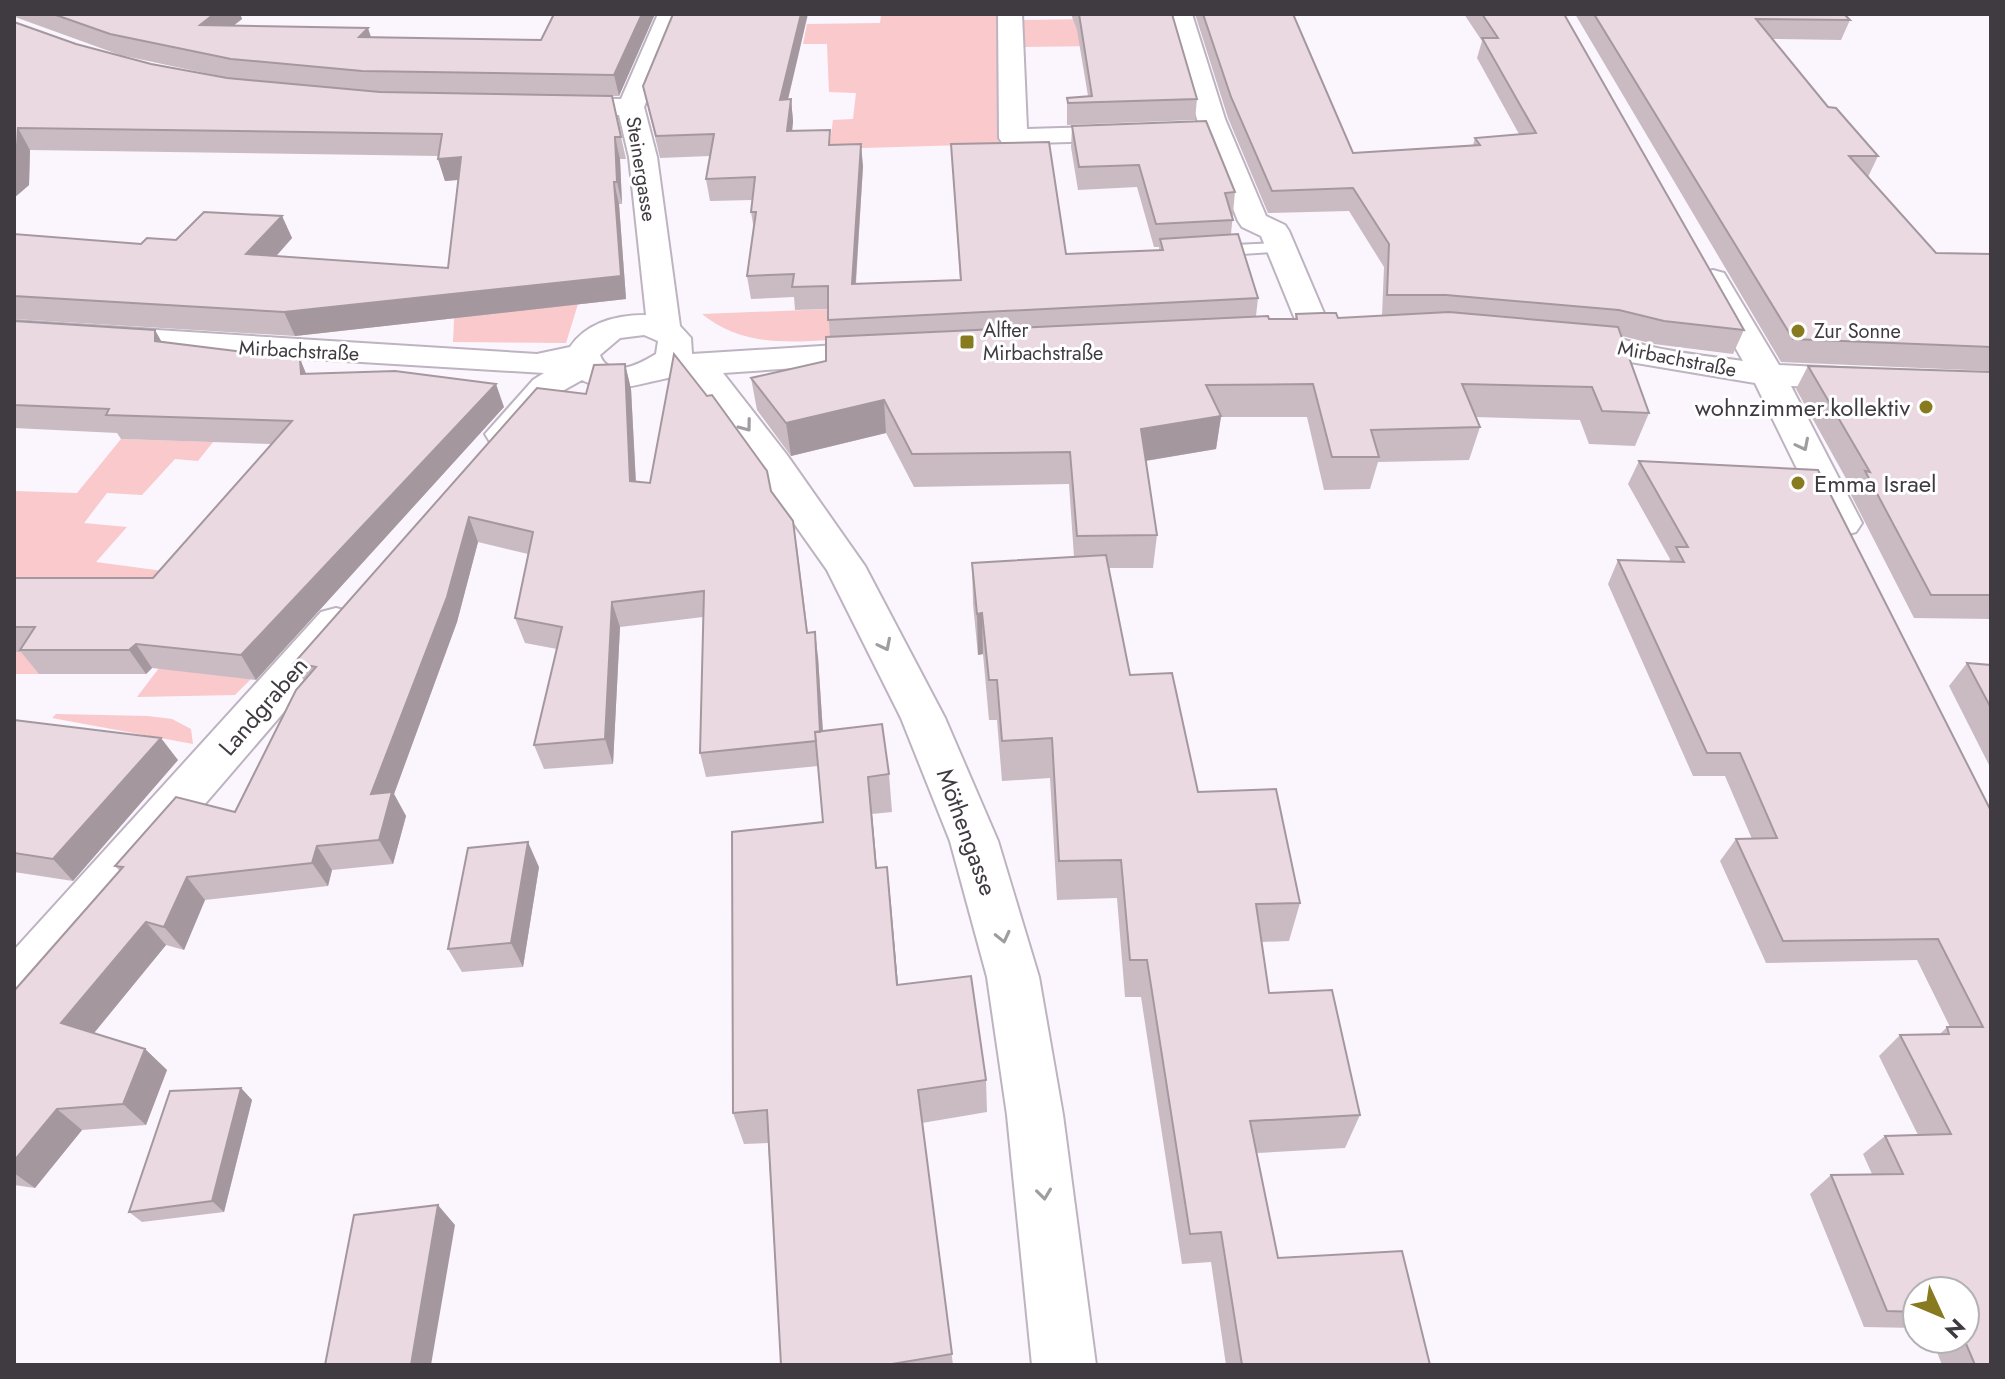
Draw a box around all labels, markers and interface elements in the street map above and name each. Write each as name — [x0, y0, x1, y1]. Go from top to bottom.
street label: Steinergasse — [618, 114, 664, 224]
place label: Alfter Mirbachstraße — [983, 316, 1103, 368]
place label: Zur Sonne — [1814, 317, 1901, 346]
marker: Zur Sonne — [1789, 322, 1807, 340]
street label: Mirbachstraße — [238, 333, 360, 369]
marker: Alfter Mirbachstraße — [958, 333, 976, 351]
street label: Mirbachstraße — [1615, 333, 1739, 385]
place label: wohnzimmer.kollektiv — [1695, 390, 1910, 425]
marker: wohnzimmer.kollektiv — [1917, 398, 1935, 416]
one-way arrow — [736, 417, 750, 432]
one-way arrow — [1793, 437, 1809, 452]
place label: Emma Israel — [1814, 466, 1937, 501]
marker: Emma Israel — [1789, 474, 1807, 492]
one-way arrow — [875, 637, 890, 651]
street label: Landgraben — [210, 649, 316, 763]
street label: Möthengasse — [928, 764, 1006, 900]
one-way arrow — [994, 930, 1011, 943]
one-way arrow — [1035, 1187, 1052, 1200]
north arrow — [1901, 1275, 1981, 1355]
text: N — [1938, 1311, 1973, 1346]

